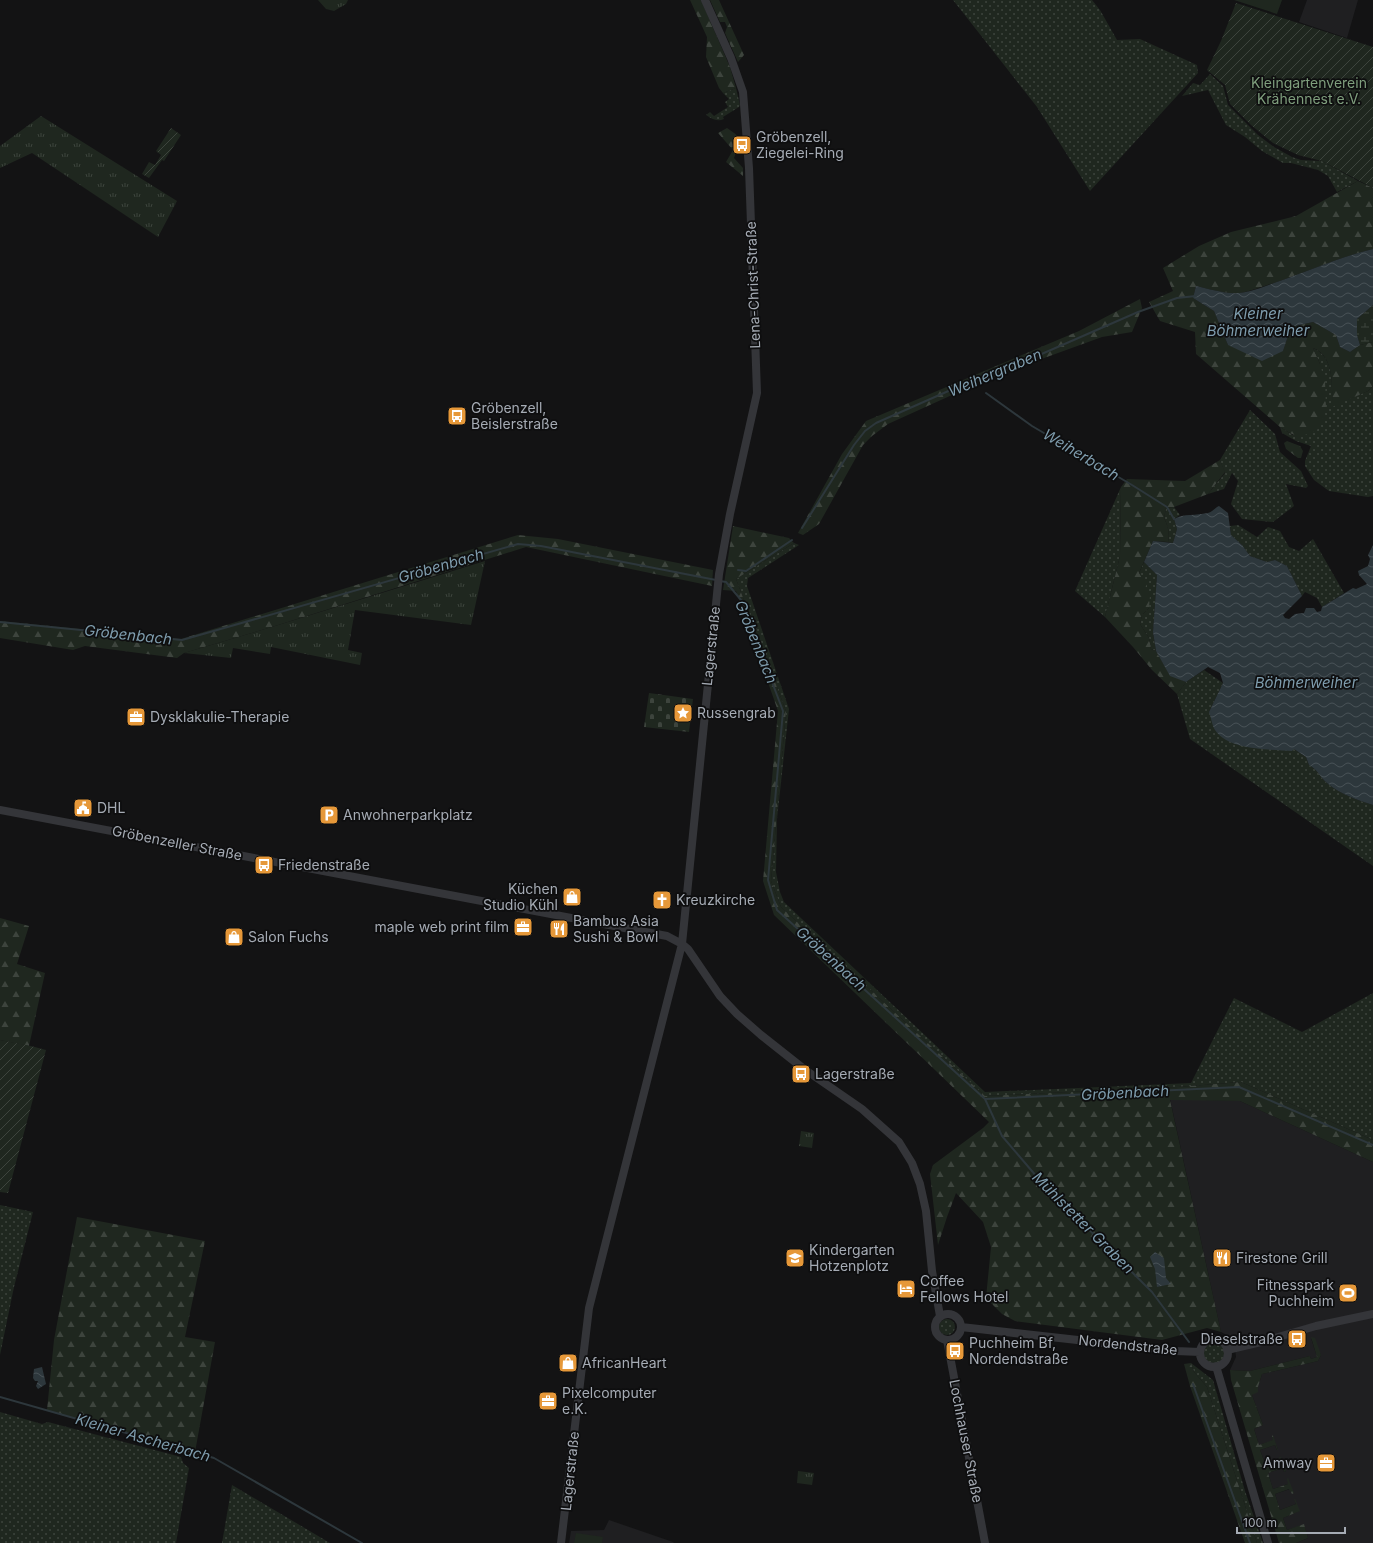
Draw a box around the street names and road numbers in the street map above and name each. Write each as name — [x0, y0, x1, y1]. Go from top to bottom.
street label: Lena-Christ-Straße — [742, 221, 763, 349]
street label: Lagerstraße — [698, 605, 723, 686]
street label: Gröbenzeller Straße — [111, 822, 244, 863]
street label: Nordendstraße — [1078, 1331, 1178, 1358]
street label: Lochhauser Straße — [946, 1378, 987, 1504]
street label: Lagerstraße — [557, 1430, 582, 1511]

